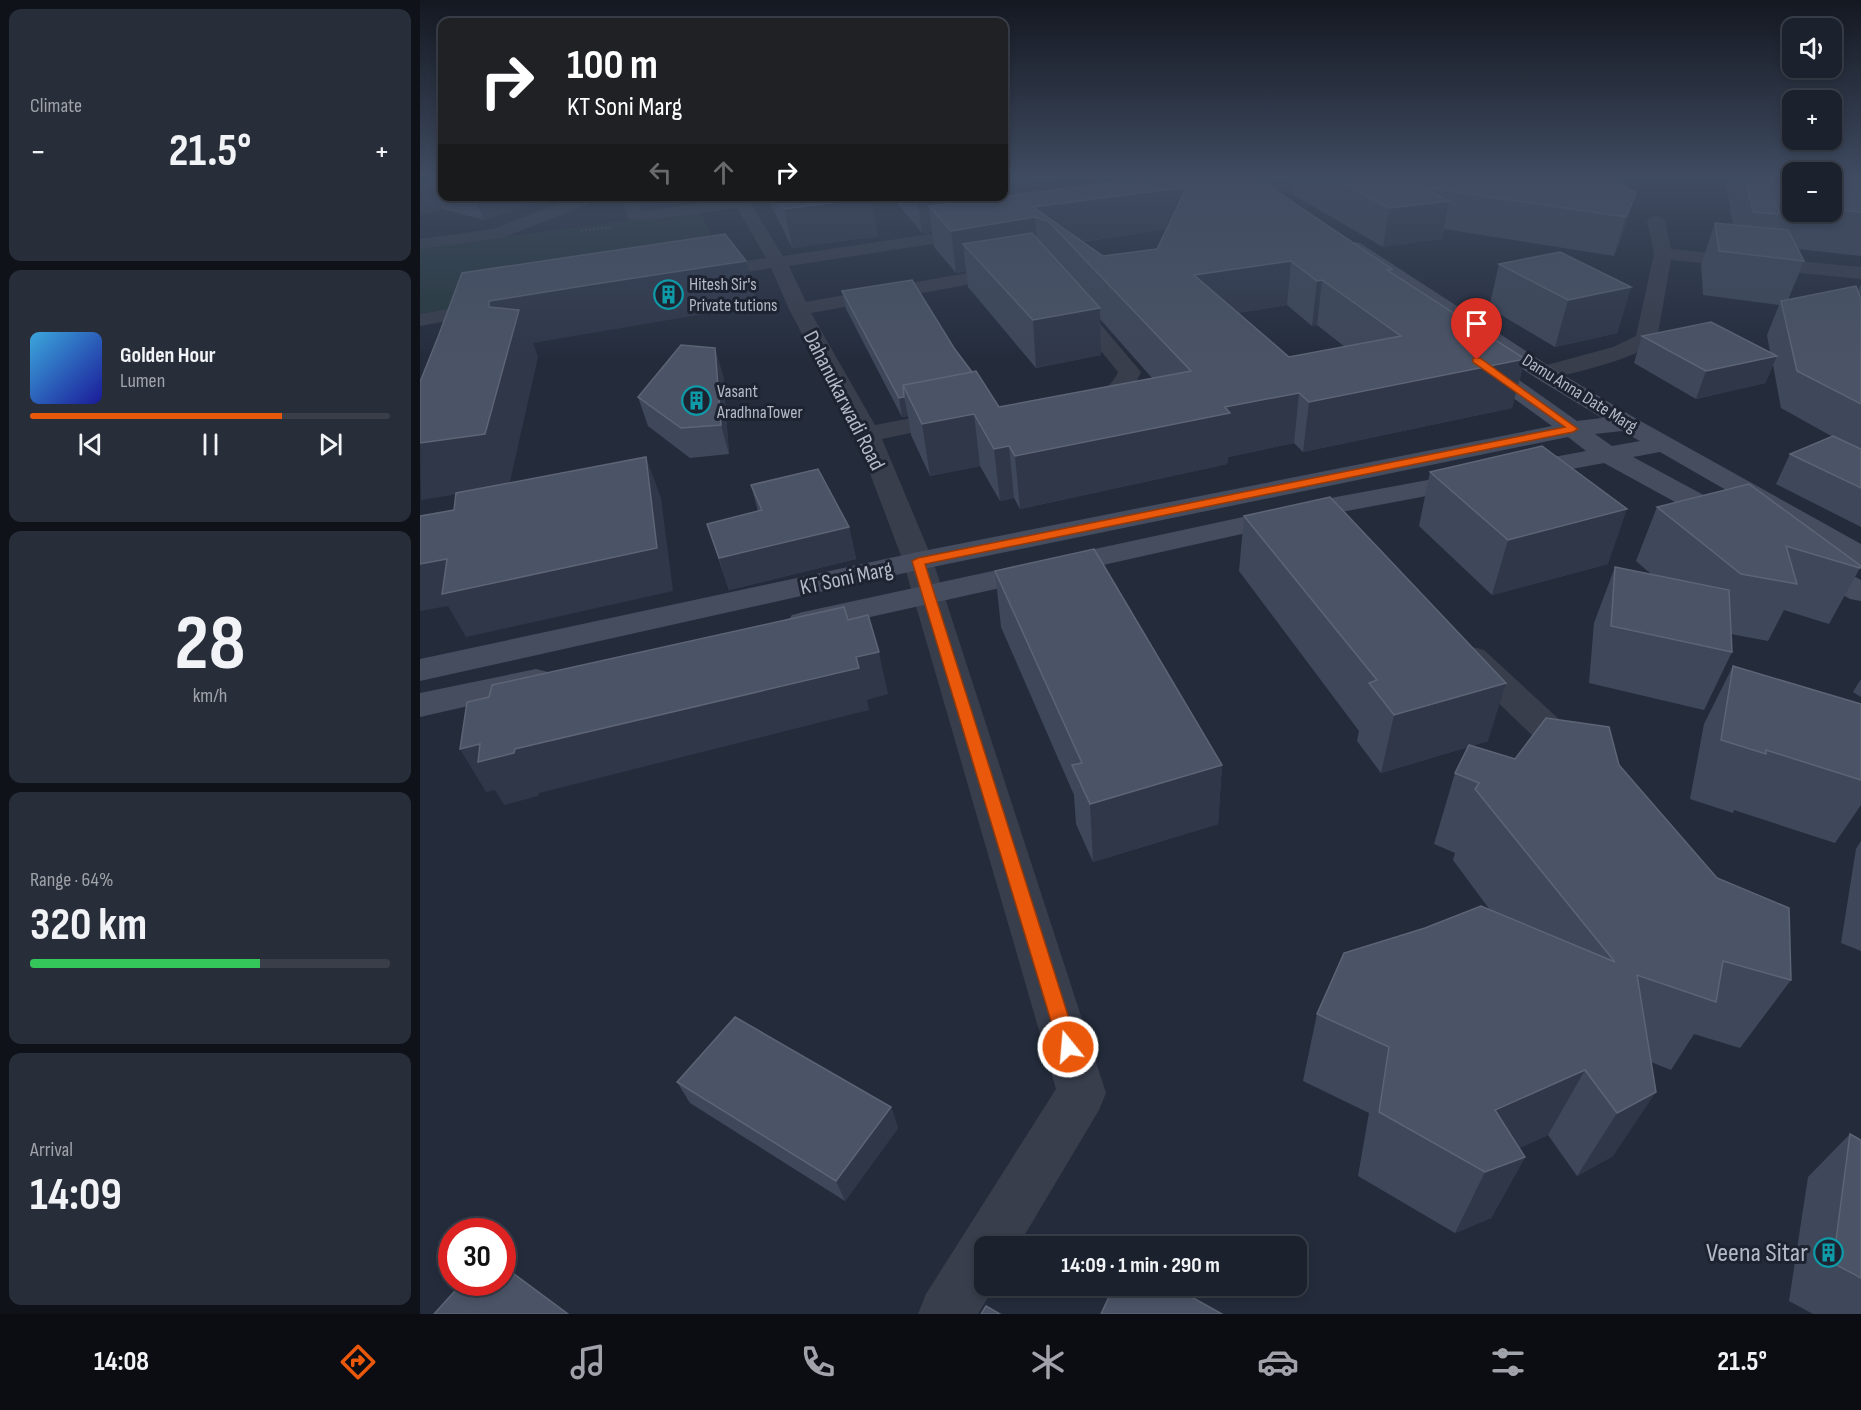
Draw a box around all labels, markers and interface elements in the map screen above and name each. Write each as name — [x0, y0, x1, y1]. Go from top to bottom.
map controls — [1782, 18, 1842, 222]
button: sound — [1782, 18, 1842, 78]
text: 100 m — [567, 40, 658, 91]
icon: right — [468, 42, 546, 120]
button: + — [1782, 90, 1842, 150]
text: KT Soni Marg — [567, 91, 682, 123]
text: Climate — [30, 94, 82, 118]
text: 21.5° — [169, 124, 251, 179]
text: − — [30, 132, 46, 172]
text: + — [374, 132, 390, 172]
icon: left — [644, 156, 677, 189]
icon: ahead — [707, 156, 740, 189]
icon: right — [770, 156, 803, 189]
button: − — [1782, 162, 1842, 222]
place label: Hitesh Sir's Private tutions — [689, 274, 778, 316]
building icon: Hitesh Sir's Private tutions — [652, 278, 684, 310]
pin — [1451, 298, 1502, 360]
icon: arrive — [1460, 307, 1493, 340]
street label: Dahanukarwadi Road — [797, 326, 890, 475]
text: Golden Hour — [120, 342, 216, 369]
street label: Damu Anna Date Marg — [1518, 350, 1641, 437]
text: Lumen — [120, 369, 165, 393]
place label: Vasant AradhnaTower — [716, 381, 803, 423]
building icon: Vasant AradhnaTower — [680, 385, 712, 417]
icon: previous — [74, 428, 107, 461]
icon: pause — [194, 428, 227, 461]
icon: next — [314, 428, 347, 461]
street label: KT Soni Marg — [798, 555, 895, 601]
text: 28 — [175, 598, 245, 691]
text: km/h — [193, 684, 227, 708]
text: Range · 64% — [30, 868, 113, 892]
text: 320 km — [30, 898, 147, 953]
position arrow — [1036, 1015, 1100, 1079]
text: Arrival — [30, 1138, 73, 1162]
text: 14:09 — [30, 1168, 122, 1223]
speed limit sign: 30 — [438, 1218, 516, 1296]
building icon: Veena Sitar — [1813, 1236, 1845, 1268]
place label: Veena Sitar — [1706, 1237, 1808, 1269]
text: 14:09 · 1 min · 290 m — [1061, 1252, 1220, 1279]
icon: directions — [337, 1341, 379, 1383]
icon: music — [567, 1341, 609, 1383]
icon: phone — [797, 1341, 839, 1383]
icon: climate — [1027, 1341, 1069, 1383]
icon: car — [1257, 1341, 1299, 1383]
icon: filters — [1487, 1341, 1529, 1383]
text: 14:08 — [94, 1346, 149, 1378]
text: 21.5° — [1717, 1346, 1767, 1378]

